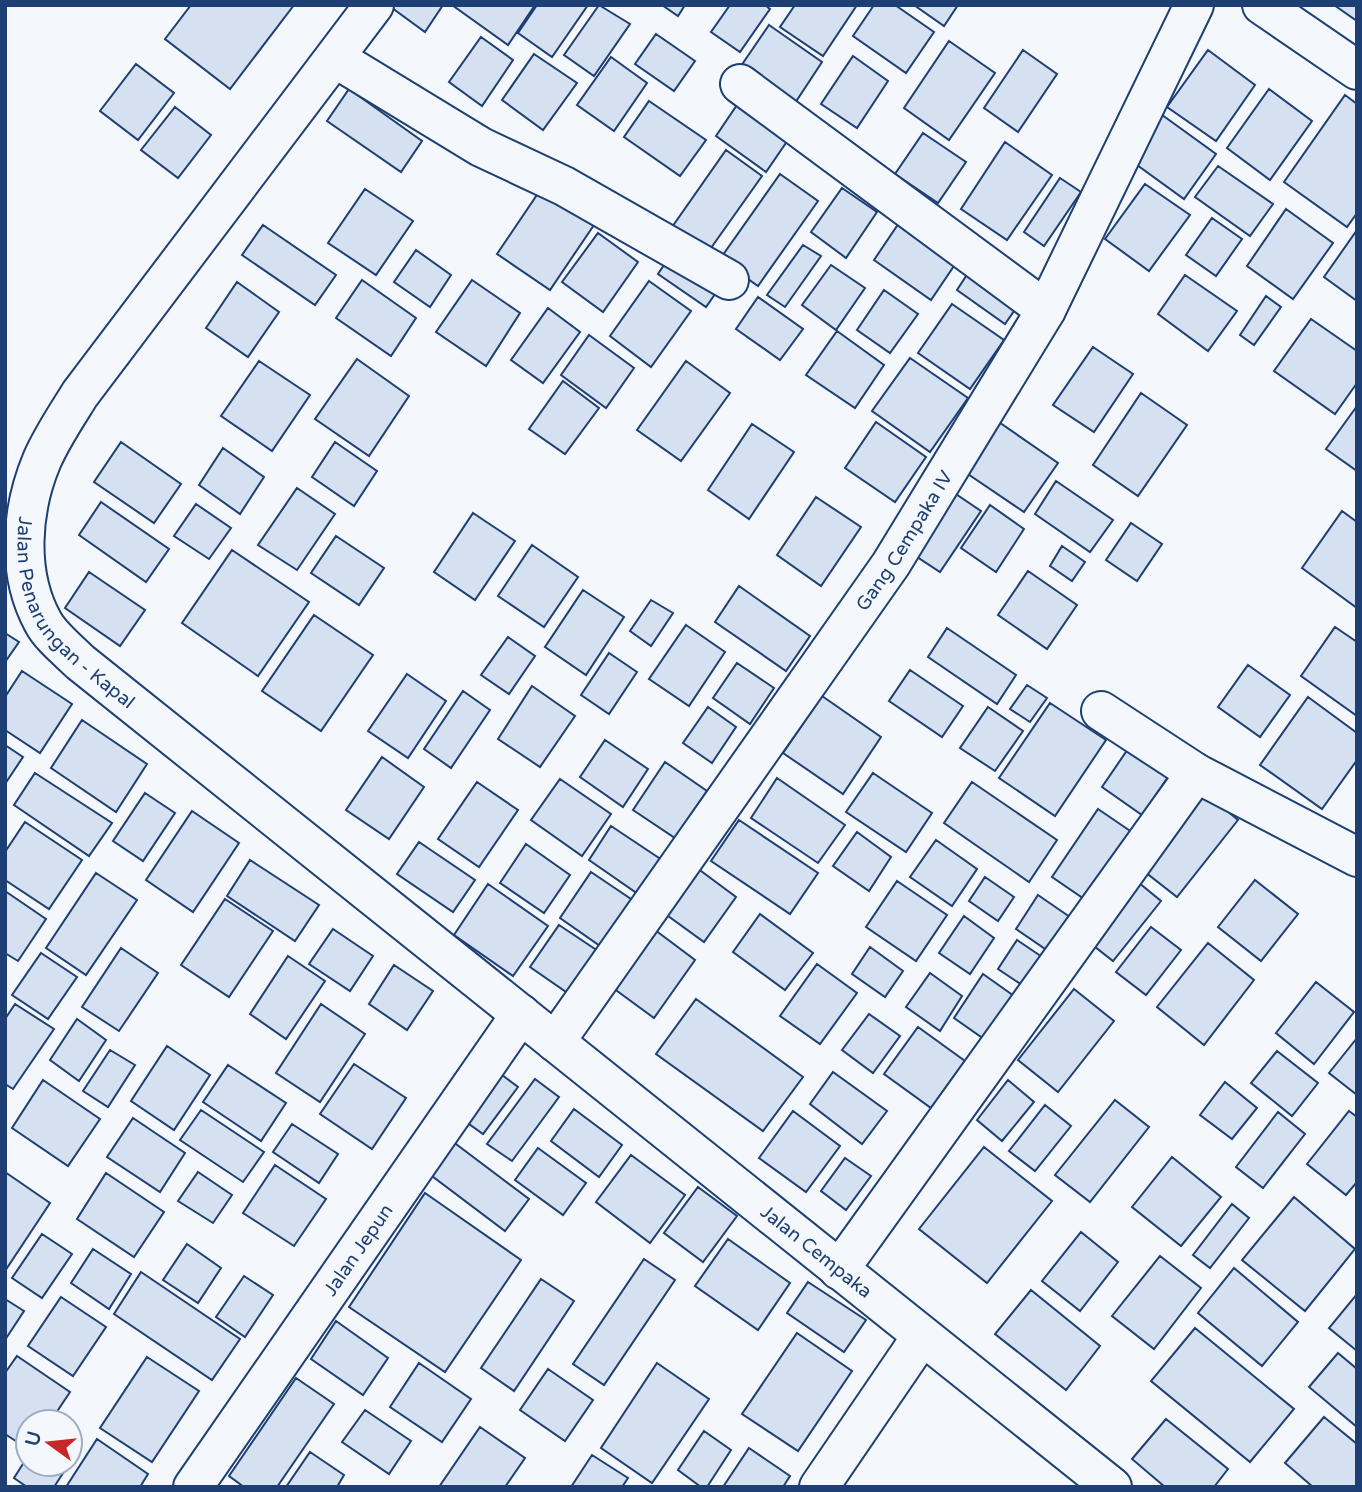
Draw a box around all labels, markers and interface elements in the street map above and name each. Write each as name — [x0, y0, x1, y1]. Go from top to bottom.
street label: Gang Cempaka IV — [852, 467, 957, 615]
street label: Jalan Penarungan - Kapal — [12, 515, 139, 713]
street label: Jalan Jepun — [319, 1200, 398, 1300]
street label: Jalan Cempaka — [756, 1201, 876, 1303]
north arrow — [14, 1408, 84, 1478]
text: U — [21, 1429, 46, 1449]

